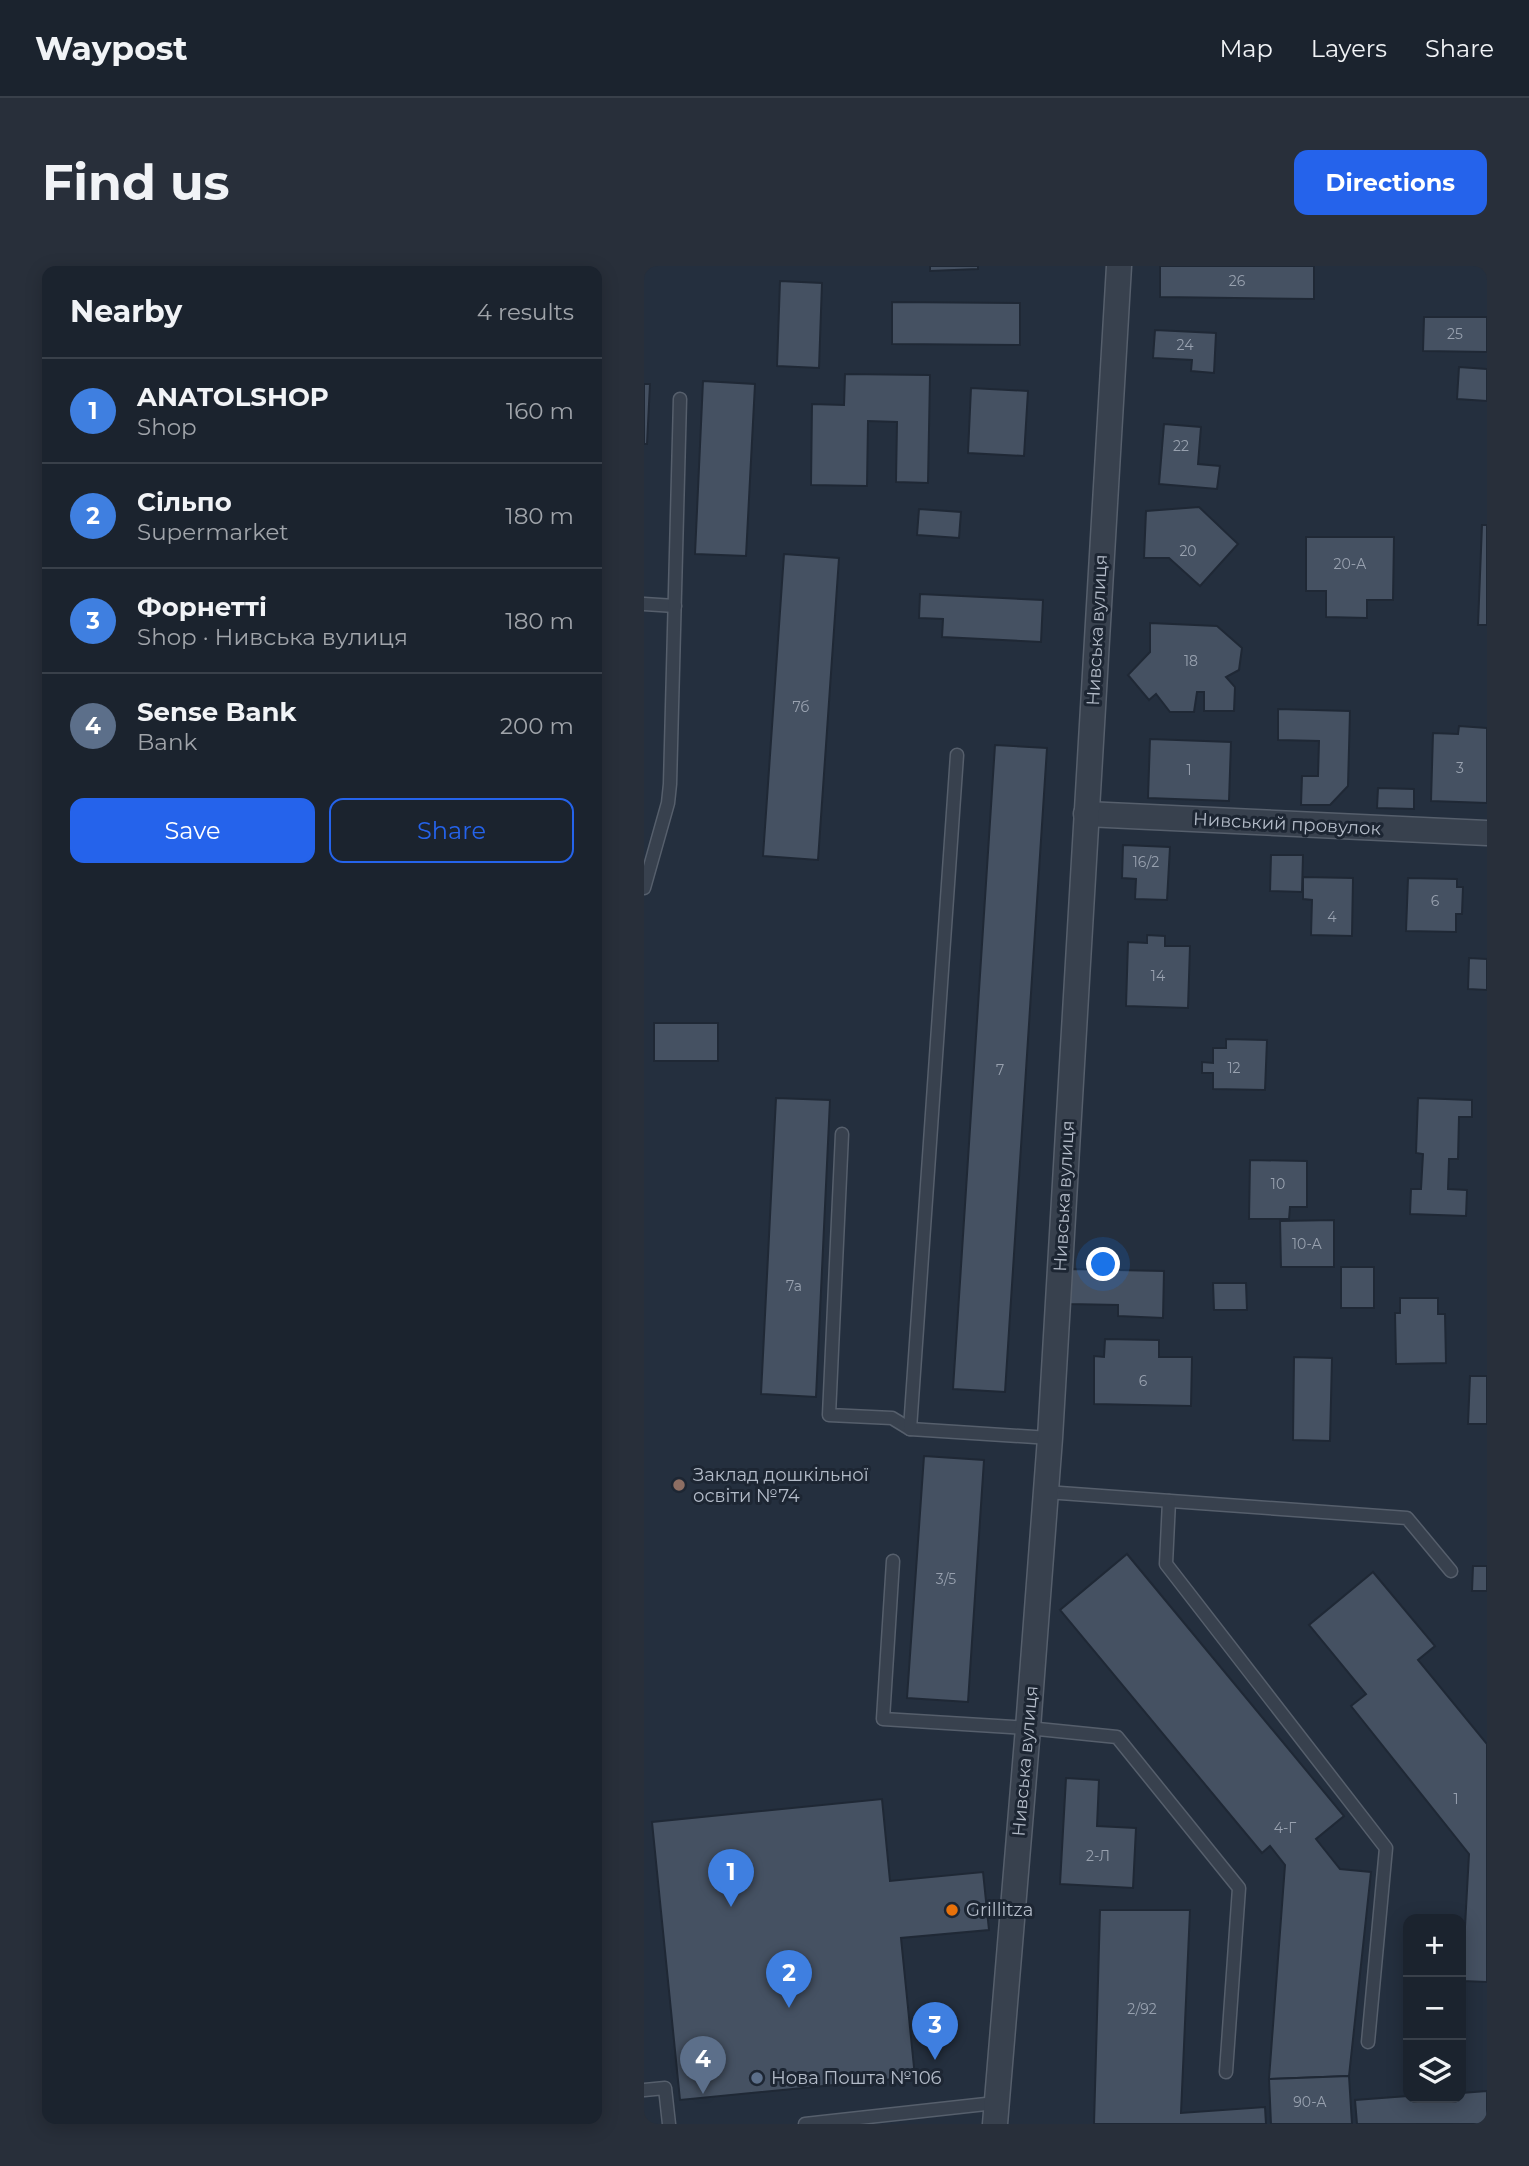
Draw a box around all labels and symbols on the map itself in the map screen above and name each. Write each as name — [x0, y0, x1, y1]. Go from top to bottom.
house number: 26 — [1229, 272, 1246, 290]
house number: 25 — [1447, 325, 1463, 343]
house number: 24 — [1177, 336, 1194, 354]
house number: 22 — [1173, 437, 1189, 455]
house number: 20 — [1179, 542, 1197, 560]
street label: Нивська вулиця — [1082, 554, 1112, 706]
house number: 20-А — [1334, 555, 1367, 573]
house number: 18 — [1184, 652, 1198, 670]
house number: 7б — [792, 698, 810, 716]
house number: 3 — [1456, 759, 1464, 777]
house number: 1 — [1186, 761, 1192, 779]
street label: Нивський провулок — [1192, 808, 1382, 840]
house number: 16/2 — [1133, 853, 1159, 871]
house number: 6 — [1431, 892, 1440, 910]
house number: 4 — [1327, 908, 1337, 926]
house number: 14 — [1151, 967, 1166, 985]
house number: 12 — [1227, 1059, 1241, 1077]
house number: 7 — [996, 1061, 1004, 1079]
street label: Нивська вулиця — [1049, 1120, 1079, 1272]
house number: 10 — [1271, 1175, 1285, 1193]
house number: 10-А — [1292, 1235, 1323, 1253]
your location — [1086, 1247, 1120, 1281]
house number: 7а — [786, 1277, 802, 1295]
house number: 6 — [1139, 1372, 1148, 1390]
place label: Заклад дошкільної освіти №74 — [693, 1464, 869, 1507]
marker: Заклад дошкільної освіти №74 — [671, 1477, 687, 1493]
house number: 3/5 — [936, 1570, 956, 1588]
street label: Нивська вулиця — [1007, 1685, 1043, 1837]
house number: 1 — [1453, 1790, 1459, 1808]
house number: 4-Г — [1274, 1819, 1296, 1837]
house number: 2-Л — [1086, 1847, 1110, 1865]
pin: 1 — [708, 1849, 754, 1907]
place label: Grillitza — [966, 1899, 1033, 1921]
marker: Grillitza — [944, 1902, 960, 1918]
pin: 2 — [766, 1950, 812, 2008]
house number: 2/92 — [1127, 2000, 1157, 2018]
pin: 3 — [912, 2002, 958, 2060]
pin: 4 — [680, 2036, 726, 2094]
place label: Нова Пошта №106 — [771, 2067, 942, 2089]
marker: Нова Пошта №106 — [749, 2070, 765, 2086]
house number: 90-А — [1293, 2093, 1327, 2111]

